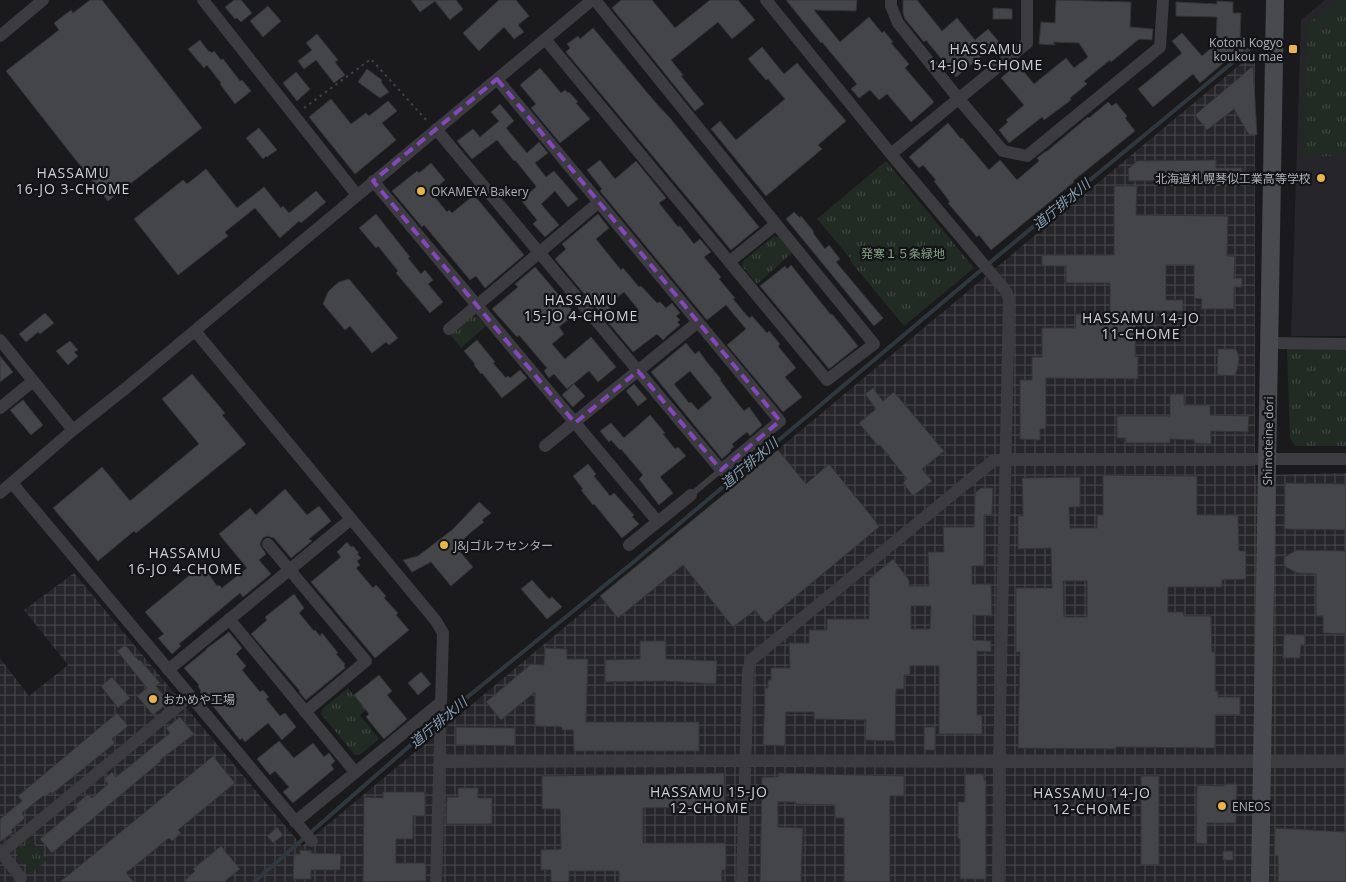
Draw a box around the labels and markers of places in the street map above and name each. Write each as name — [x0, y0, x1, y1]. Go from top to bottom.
place label: Kotoni Kogyo koukou mae — [1209, 34, 1283, 65]
marker: Kotoni Kogyo koukou mae — [1287, 43, 1299, 55]
place label: 北海道札幌琴似工業高等学校 — [1155, 170, 1311, 187]
marker: 北海道札幌琴似工業高等学校 — [1315, 172, 1327, 184]
place label: OKAMEYA Bakery — [431, 183, 530, 200]
marker: OKAMEYA Bakery — [415, 185, 427, 197]
place label: J&Jゴルフセンター — [453, 537, 553, 554]
marker: J&Jゴルフセンター — [438, 539, 450, 551]
place label: おかめや工場 — [163, 691, 235, 708]
marker: おかめや工場 — [147, 693, 159, 705]
place label: ENEOS — [1232, 798, 1270, 815]
marker: ENEOS — [1216, 800, 1228, 812]

